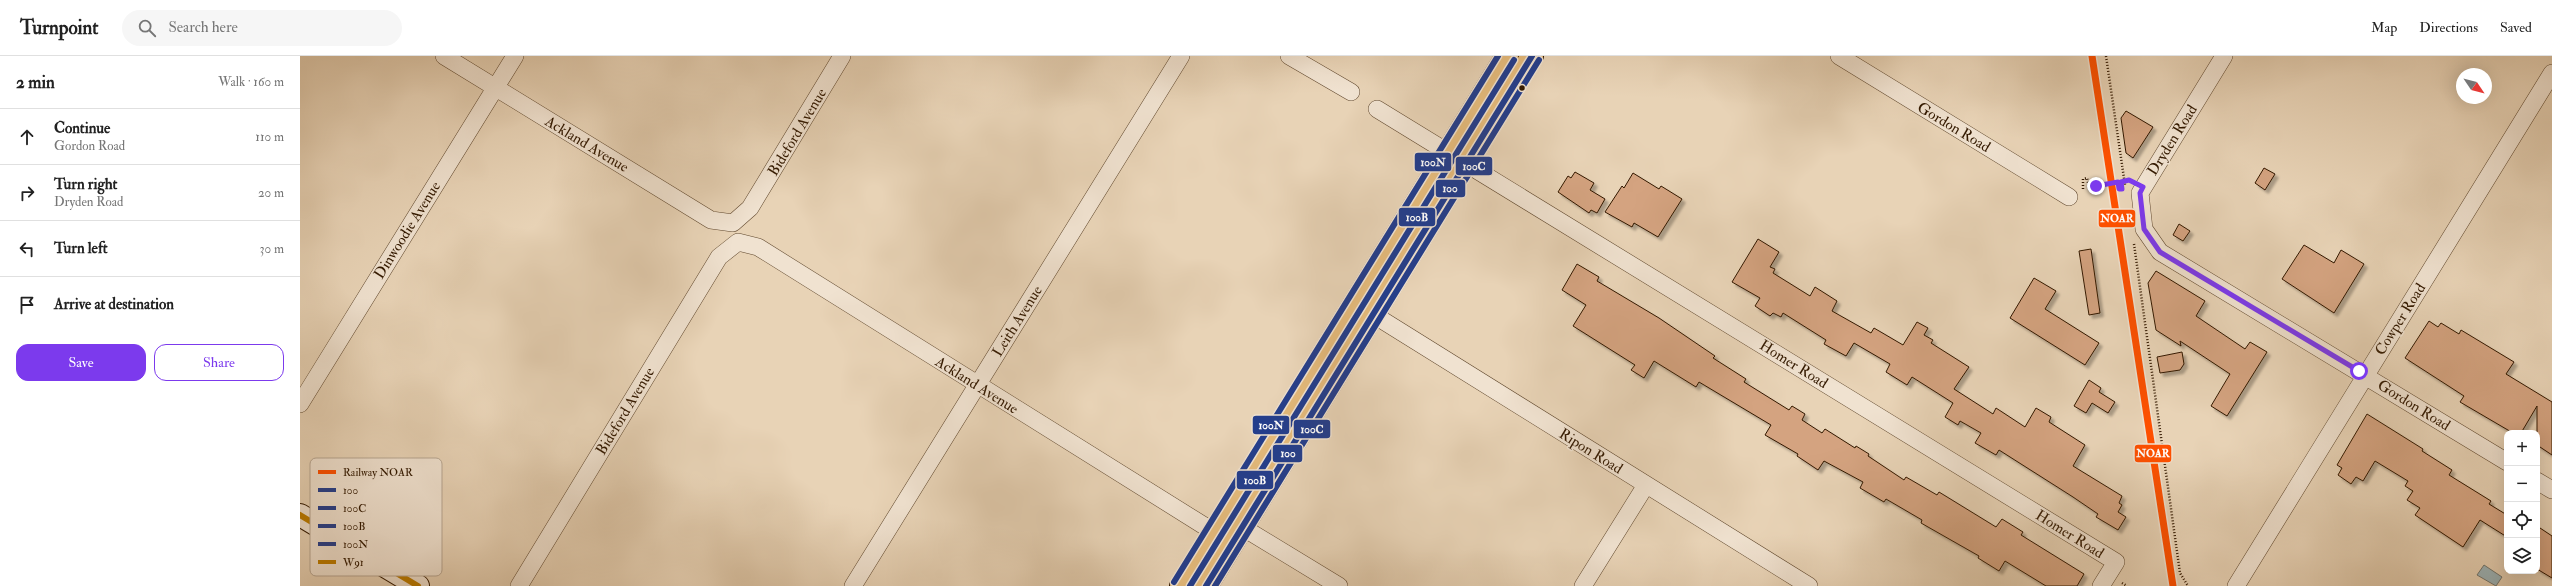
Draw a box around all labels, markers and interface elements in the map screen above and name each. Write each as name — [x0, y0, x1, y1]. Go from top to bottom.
search box — [122, 10, 402, 46]
text: Turnpoint — [20, 16, 98, 40]
icon: search — [136, 17, 158, 39]
text: Search here — [168, 18, 238, 37]
text: Map — [2371, 19, 2397, 36]
text: Directions — [2419, 19, 2478, 36]
text: Saved — [2500, 19, 2532, 36]
north arrow — [2456, 68, 2492, 104]
text: 2 min — [16, 72, 55, 93]
text: Walk · 160 m — [218, 74, 284, 90]
unlabelled marker — [1517, 83, 1527, 93]
street label: Bideford Avenue — [764, 85, 831, 179]
street label: Gordon Road — [1914, 98, 1994, 157]
street label: Dryden Road — [2143, 101, 2202, 179]
street label: Ackland Avenue — [541, 111, 632, 177]
text: Continue — [54, 119, 110, 138]
icon: ahead — [16, 126, 38, 148]
text: 110 m — [255, 129, 284, 145]
text: Gordon Road — [54, 138, 125, 154]
line badge: 100N — [1414, 152, 1452, 172]
text: 100N — [1421, 156, 1447, 169]
line badge: 100C — [1455, 156, 1493, 176]
text: 100C — [1462, 160, 1486, 173]
text: Turn right — [54, 175, 117, 194]
route end — [2087, 177, 2105, 195]
street label: Dinwoodie Avenue — [370, 178, 445, 283]
line badge: 100 — [1435, 179, 1466, 198]
icon: right — [16, 182, 38, 204]
text: 100 — [1442, 182, 1458, 195]
text: 20 m — [258, 185, 284, 201]
text: Dryden Road — [54, 194, 123, 210]
line badge: 100B — [1398, 207, 1436, 227]
line badge: NOAR — [2098, 209, 2136, 228]
text: 100B — [1406, 211, 1428, 224]
text: NOAR — [2099, 212, 2135, 225]
icon: left — [16, 238, 38, 260]
text: Turn left — [54, 239, 108, 258]
text: 30 m — [260, 241, 284, 257]
street label: Cowper Road — [2371, 279, 2431, 359]
street label: Leith Avenue — [988, 282, 1047, 360]
icon: arrive — [16, 294, 38, 316]
text: Arrive at destination — [54, 295, 174, 314]
street label: Homer Road — [1756, 336, 1832, 393]
button: Save — [16, 344, 146, 381]
button: Share — [154, 344, 284, 381]
street label: Ackland Avenue — [931, 352, 1022, 419]
route start — [2350, 362, 2368, 380]
street label: Bideford Avenue — [592, 364, 659, 458]
street label: Gordon Road — [2374, 376, 2454, 436]
line badge: 100N — [1252, 415, 1290, 435]
text: 100N — [1259, 419, 1285, 432]
line badge: 100C — [1293, 419, 1331, 439]
text: 100C — [1300, 423, 1324, 436]
street label: Ripon Road — [1555, 424, 1627, 480]
map controls — [2504, 430, 2540, 574]
button: + — [2504, 430, 2540, 466]
line badge: 100 — [1272, 444, 1303, 463]
line badge: NOAR — [2134, 444, 2172, 463]
text: 100 — [1280, 447, 1296, 460]
text: NOAR — [2135, 447, 2171, 460]
legend — [310, 458, 442, 576]
text: Railway NOAR — [343, 466, 414, 480]
button: − — [2504, 466, 2540, 502]
line badge: 100B — [1236, 470, 1274, 490]
text: 100B — [1244, 474, 1266, 487]
text: 100 — [343, 484, 359, 497]
text: 100C — [343, 502, 366, 515]
button: locate — [2504, 502, 2540, 538]
street label: Homer Road — [2032, 506, 2108, 563]
text: 100B — [343, 520, 365, 533]
text: 100N — [343, 538, 368, 551]
button: layers — [2504, 538, 2540, 574]
text: W91 — [342, 556, 364, 569]

